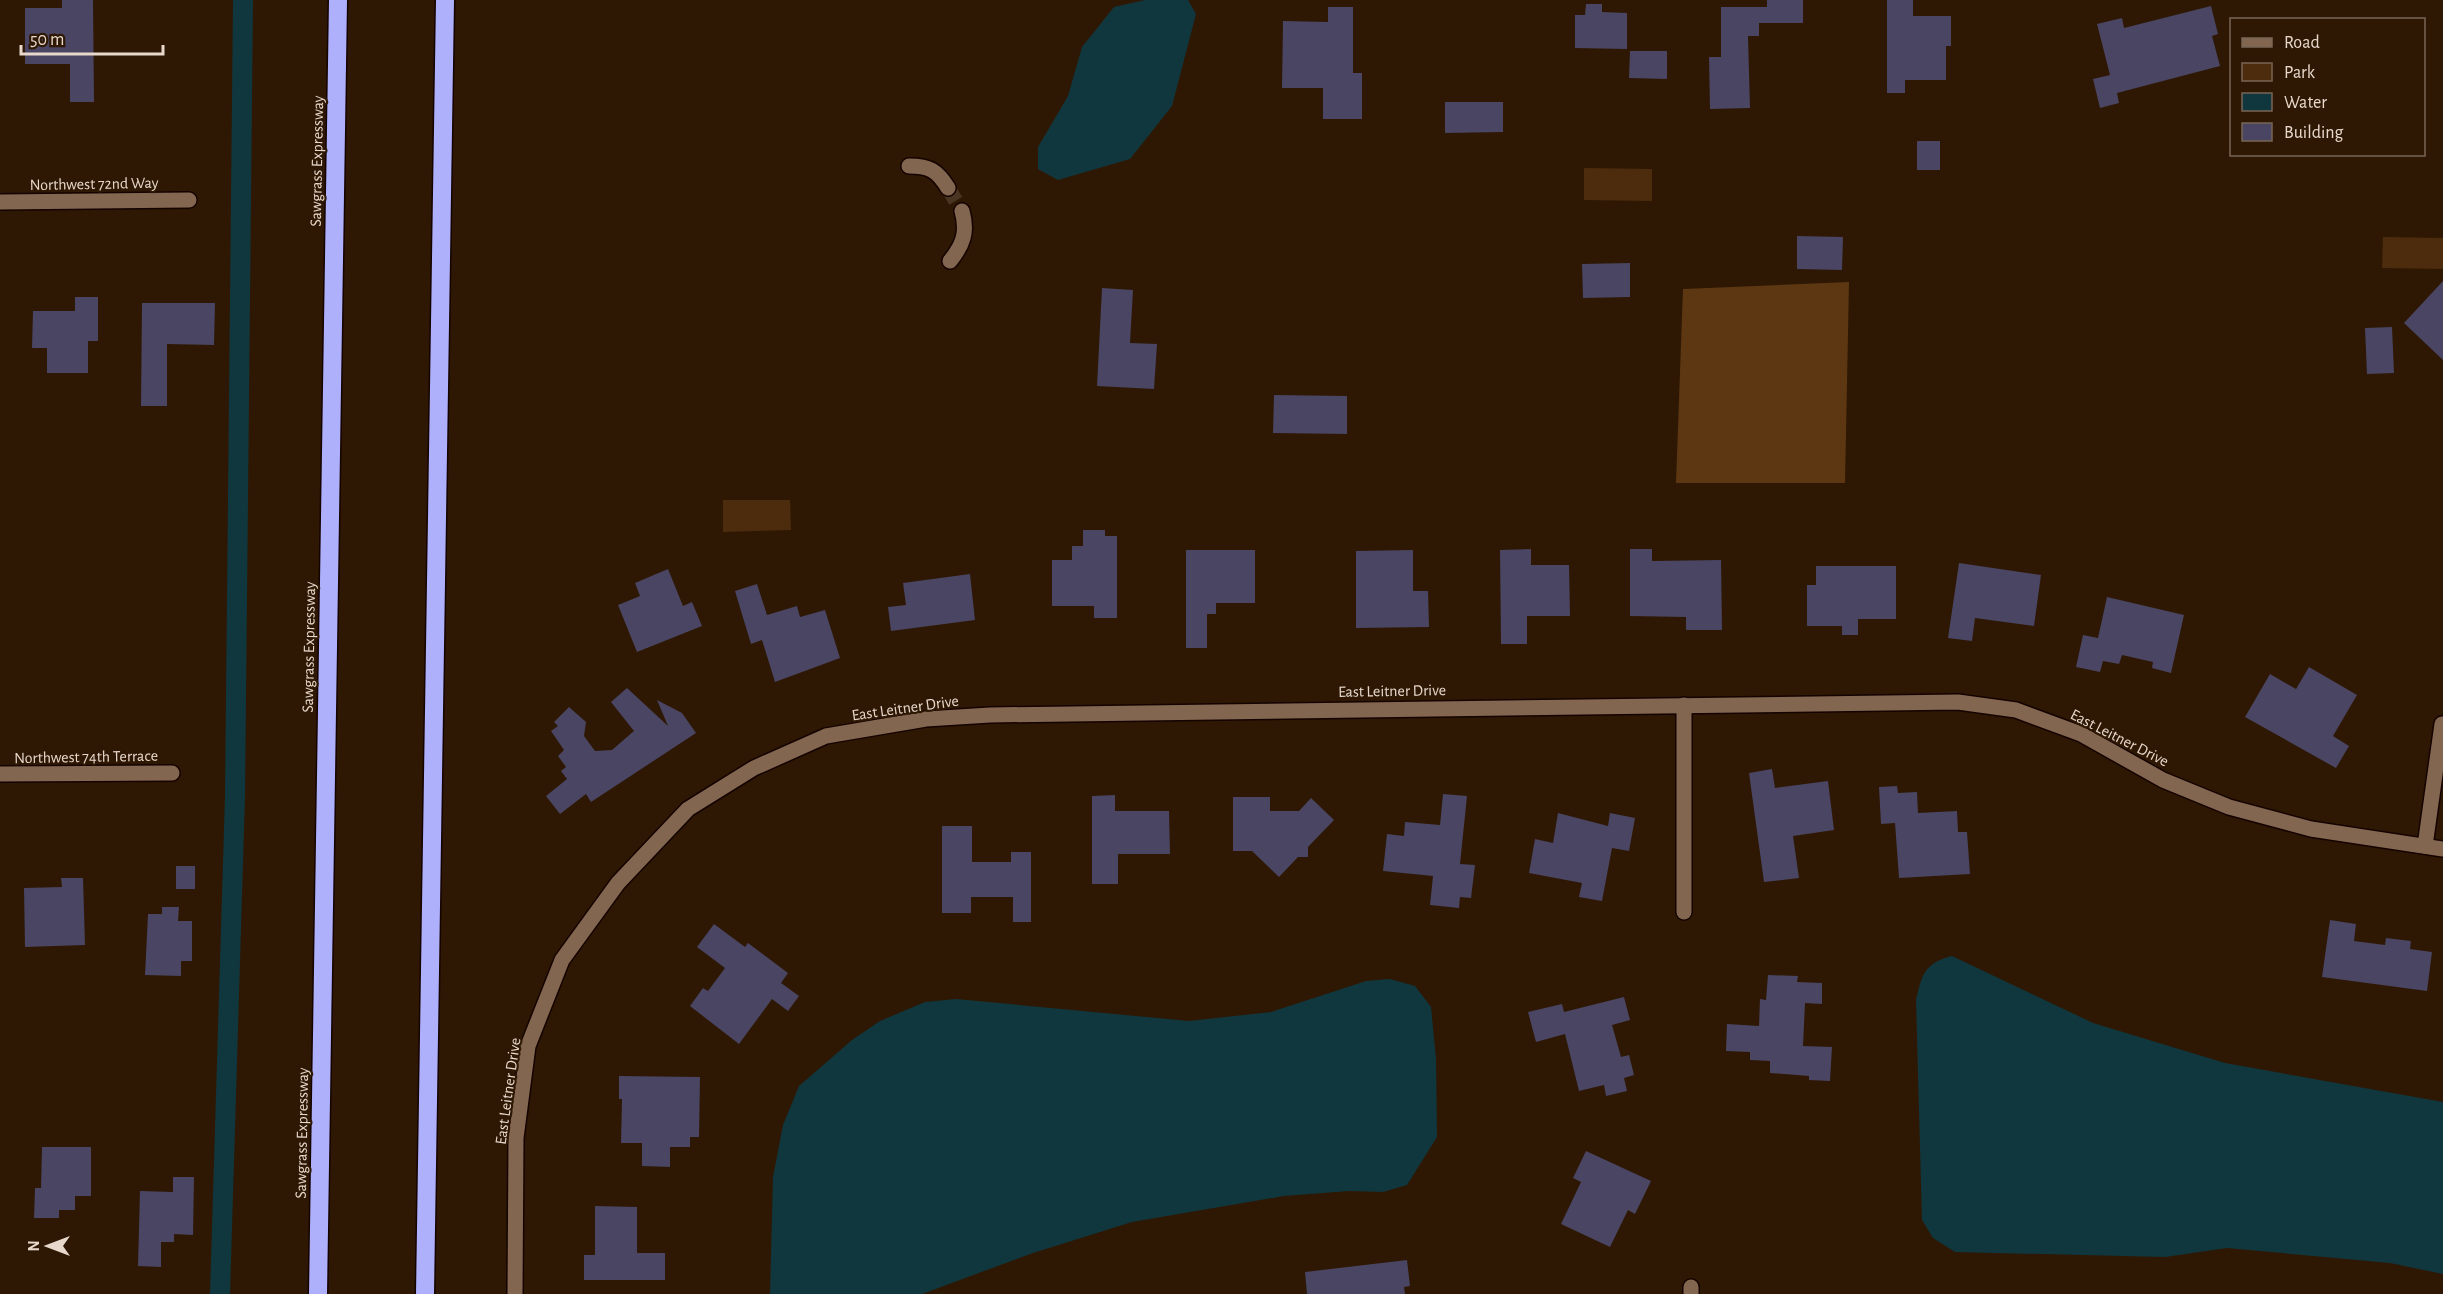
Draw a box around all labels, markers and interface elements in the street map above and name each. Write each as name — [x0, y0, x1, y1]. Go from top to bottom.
scale bar — [21, 18, 164, 56]
legend — [2230, 18, 2425, 156]
text: 50 m — [30, 31, 64, 49]
text: Road — [2284, 34, 2320, 52]
text: Park — [2284, 64, 2316, 82]
text: Water — [2284, 94, 2327, 112]
street label: Sawgrass Expressway — [308, 95, 327, 227]
text: Building — [2284, 124, 2344, 142]
street label: Northwest 72nd Way — [29, 175, 159, 194]
street label: Sawgrass Expressway — [300, 581, 319, 713]
street label: East Leitner Drive — [1338, 682, 1446, 700]
street label: East Leitner Drive — [851, 693, 960, 723]
street label: East Leitner Drive — [2068, 706, 2171, 770]
street label: Northwest 74th Terrace — [14, 748, 158, 766]
street label: East Leitner Drive — [493, 1037, 523, 1146]
street label: Sawgrass Expressway — [293, 1067, 312, 1199]
north arrow — [18, 1216, 78, 1276]
text: N — [26, 1240, 42, 1252]

